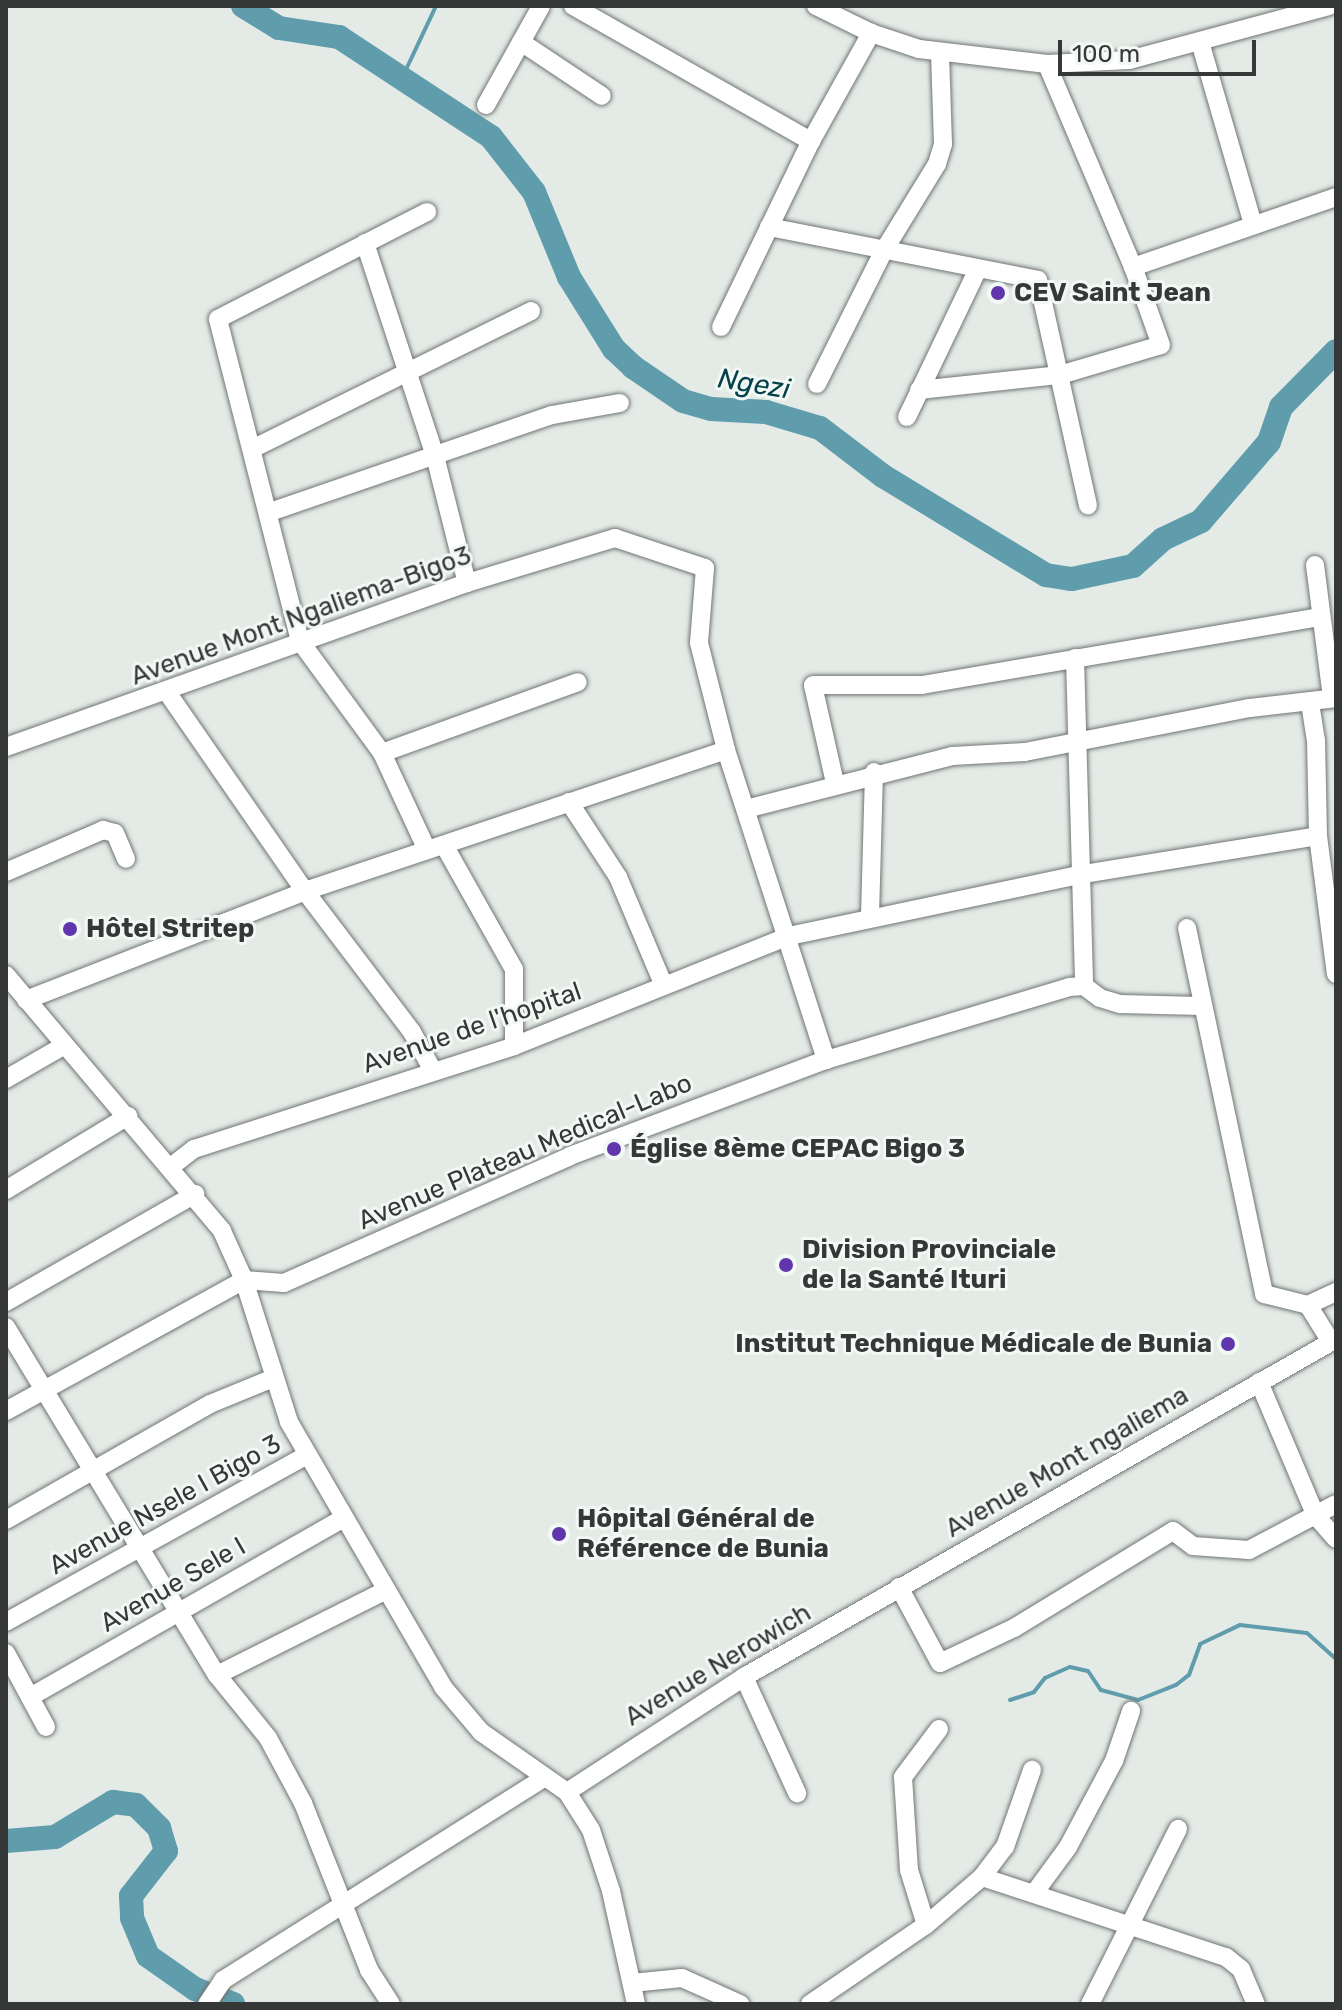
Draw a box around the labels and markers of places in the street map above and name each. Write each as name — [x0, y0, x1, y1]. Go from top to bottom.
place label: CEV Saint Jean — [1014, 277, 1212, 309]
marker: CEV Saint Jean — [989, 284, 1007, 302]
place label: Hôtel Stritep — [86, 913, 254, 945]
marker: Hôtel Stritep — [61, 920, 79, 938]
place label: Église 8ème CEPAC Bigo 3 — [630, 1133, 965, 1165]
marker: Église 8ème CEPAC Bigo 3 — [605, 1140, 623, 1158]
place label: Division Provinciale de la Santé Ituri — [802, 1234, 1056, 1296]
marker: Division Provinciale de la Santé Ituri — [777, 1256, 795, 1274]
place label: Institut Technique Médicale de Bunia — [735, 1328, 1212, 1360]
marker: Institut Technique Médicale de Bunia — [1219, 1335, 1237, 1353]
place label: Hôpital Général de Référence de Bunia — [577, 1503, 829, 1564]
marker: Hôpital Général de Référence de Bunia — [548, 1523, 570, 1545]

